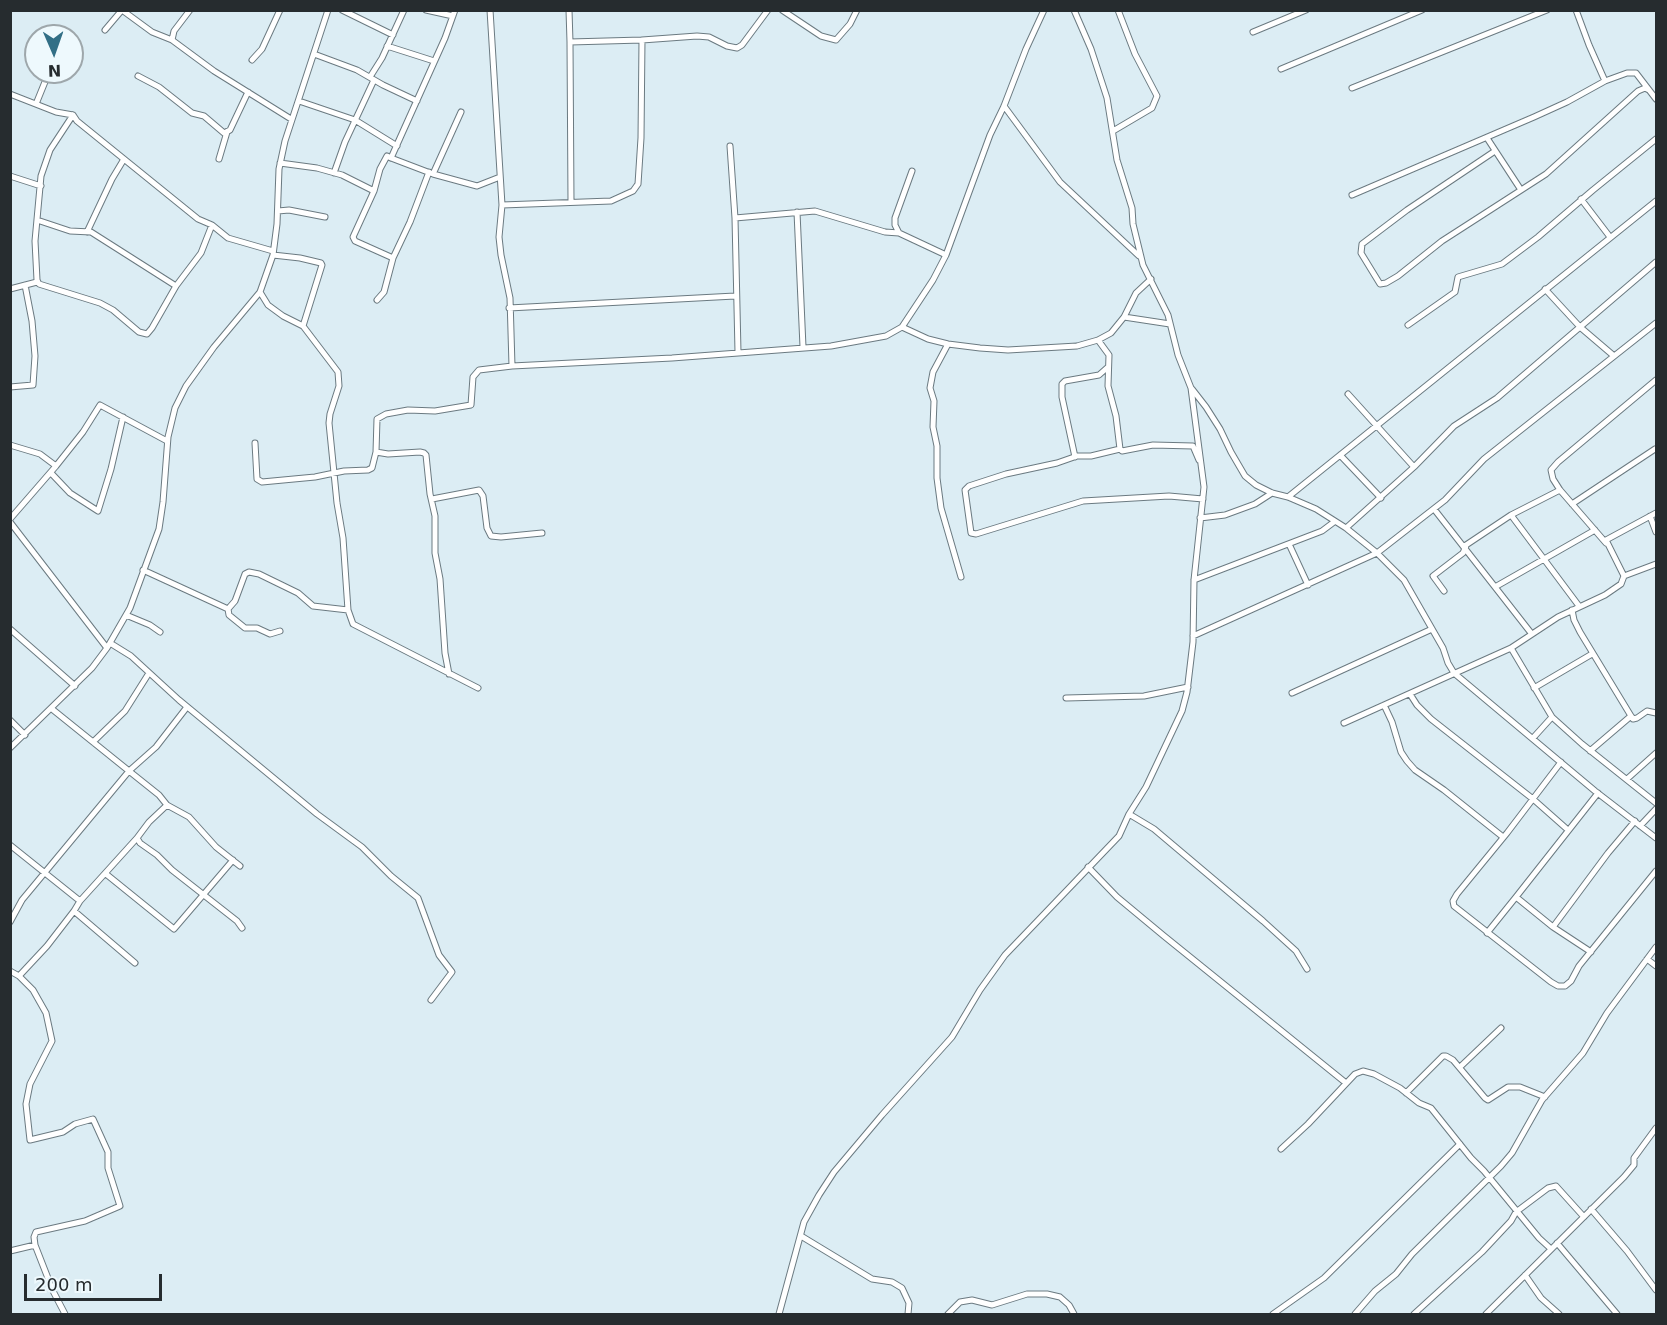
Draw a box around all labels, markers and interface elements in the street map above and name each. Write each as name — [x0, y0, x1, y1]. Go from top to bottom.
north arrow — [24, 24, 84, 84]
text: N — [48, 61, 62, 80]
scale bar — [27, 1262, 165, 1300]
text: 200 m — [35, 1274, 93, 1295]

